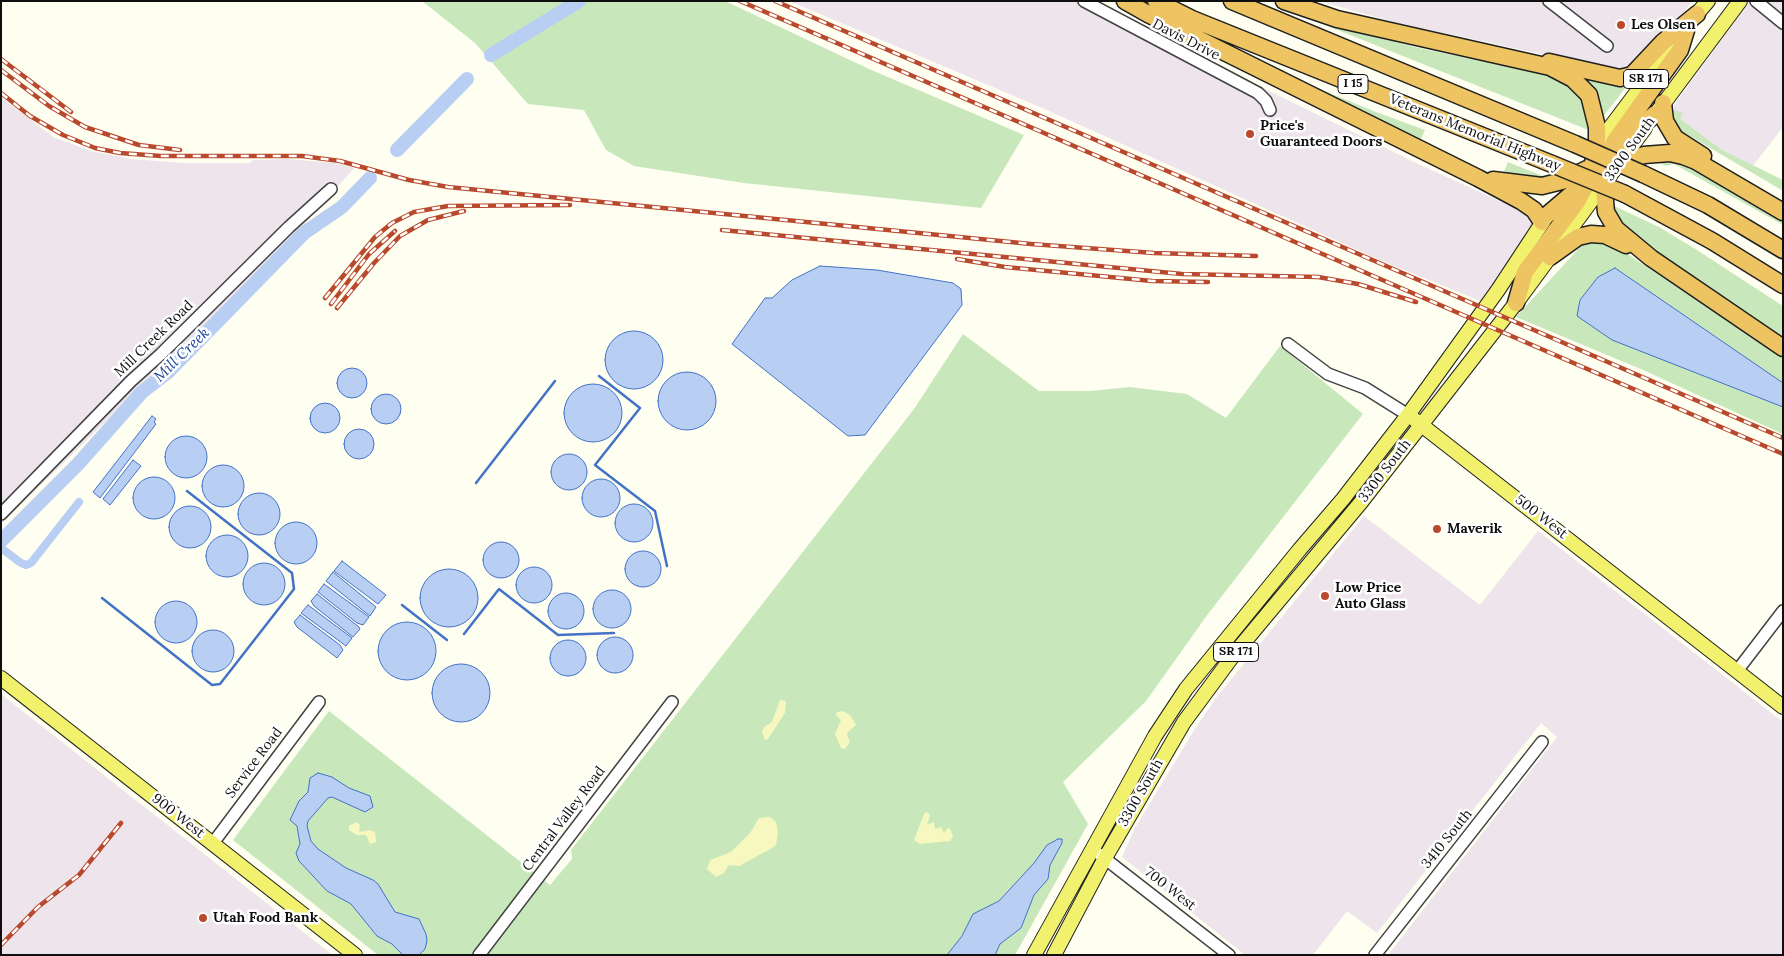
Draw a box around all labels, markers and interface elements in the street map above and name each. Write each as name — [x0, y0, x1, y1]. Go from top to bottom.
street label: Davis Drive — [1149, 16, 1223, 64]
place label: Les Olsen — [1631, 17, 1696, 33]
marker: Les Olsen — [1615, 19, 1627, 31]
road number: SR 171 — [1624, 70, 1668, 88]
road number: I 15 — [1338, 74, 1368, 94]
street label: Veterans Memorial Highway — [1387, 91, 1563, 175]
street label: 3300 South — [1601, 114, 1659, 184]
place label: Price's Guaranteed Doors — [1260, 118, 1382, 150]
marker: Price's Guaranteed Doors — [1244, 128, 1256, 140]
street label: Mill Creek Road — [111, 297, 197, 381]
water label: Mill Creek — [151, 324, 213, 386]
street label: 3300 South — [1355, 436, 1415, 506]
street label: 500 West — [1512, 491, 1570, 543]
place label: Maverik — [1447, 521, 1502, 537]
marker: Maverik — [1431, 523, 1443, 535]
place label: Low Price Auto Glass — [1335, 580, 1406, 612]
marker: Low Price Auto Glass — [1319, 590, 1331, 602]
road number: SR 171 — [1214, 642, 1258, 662]
street label: Service Road — [222, 724, 286, 802]
street label: 3300 South — [1115, 756, 1167, 830]
street label: Central Valley Road — [519, 763, 609, 875]
street label: 900 West — [148, 790, 208, 842]
street label: 3410 South — [1418, 806, 1476, 872]
street label: 700 West — [1141, 864, 1199, 914]
place label: Utah Food Bank — [213, 910, 318, 926]
marker: Utah Food Bank — [197, 912, 209, 924]

